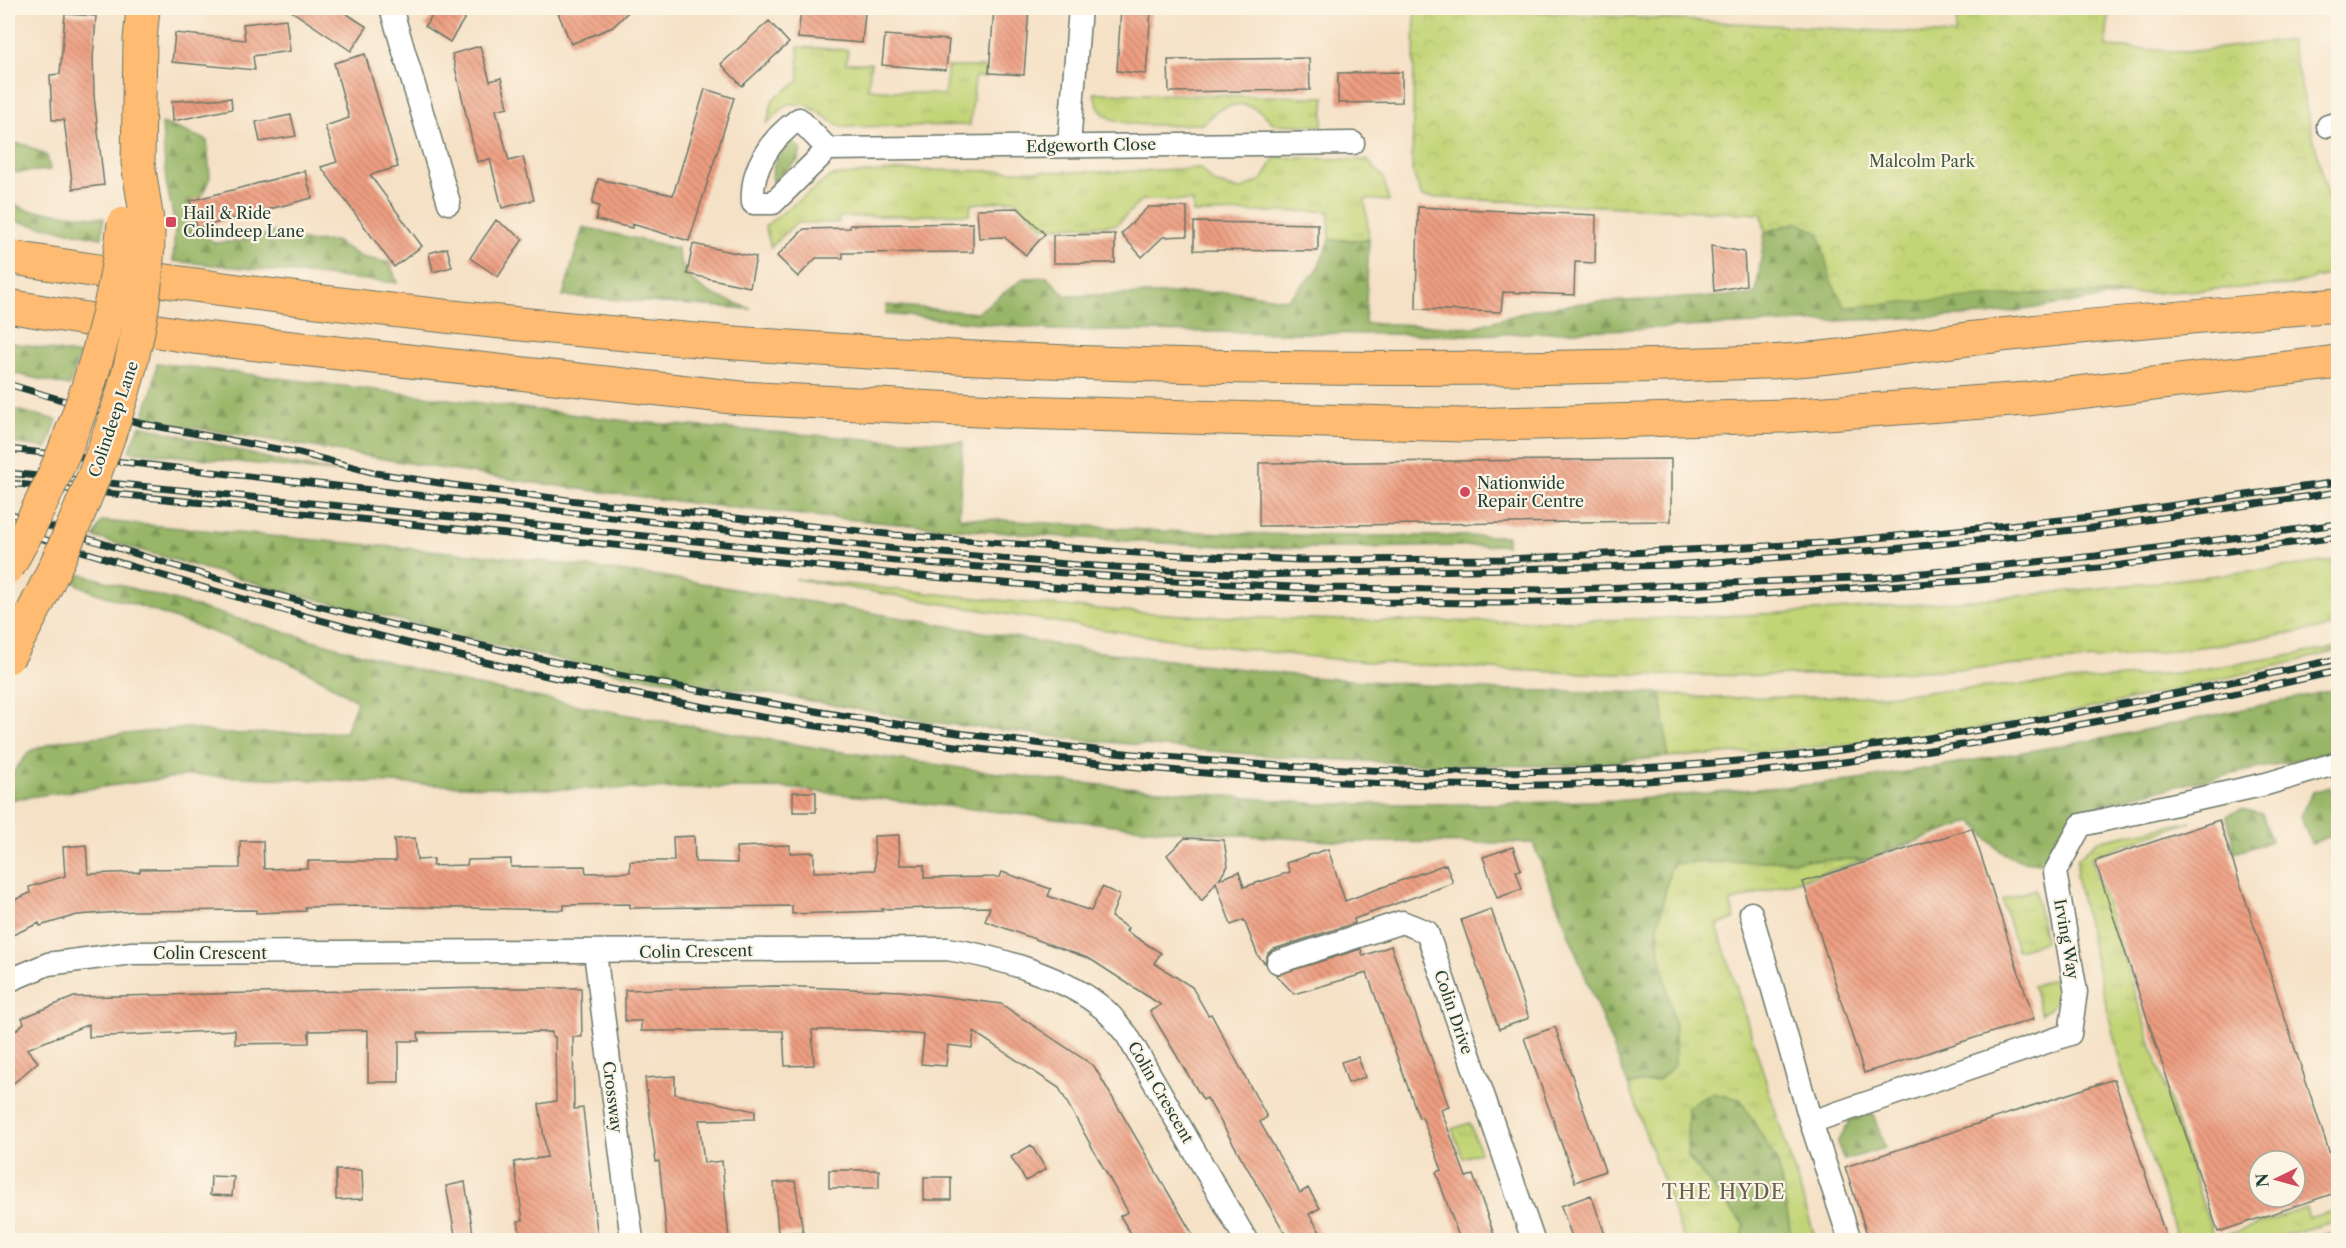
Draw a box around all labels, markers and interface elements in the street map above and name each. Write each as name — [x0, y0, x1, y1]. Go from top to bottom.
street label: Edgeworth Close — [1026, 134, 1156, 156]
park label: Malcolm Park — [1869, 151, 1976, 171]
place label: Hail & Ride Colindeep Lane — [183, 203, 305, 241]
marker: Hail & Ride Colindeep Lane — [164, 215, 178, 229]
street label: Colindeep Lane — [84, 358, 142, 480]
place label: Nationwide Repair Centre — [1477, 473, 1584, 511]
marker: Nationwide Repair Centre — [1458, 485, 1472, 499]
street label: Irving Way — [2050, 897, 2084, 982]
street label: Colin Crescent — [639, 940, 753, 962]
street label: Colin Crescent — [153, 943, 267, 963]
street label: Colin Drive — [1430, 967, 1478, 1057]
street label: Colin Crescent — [1124, 1038, 1198, 1147]
street label: Crossway — [599, 1060, 627, 1135]
north arrow — [2247, 1149, 2307, 1209]
text: N — [2251, 1172, 2273, 1188]
district label: THE HYDE — [1662, 1180, 1786, 1204]

